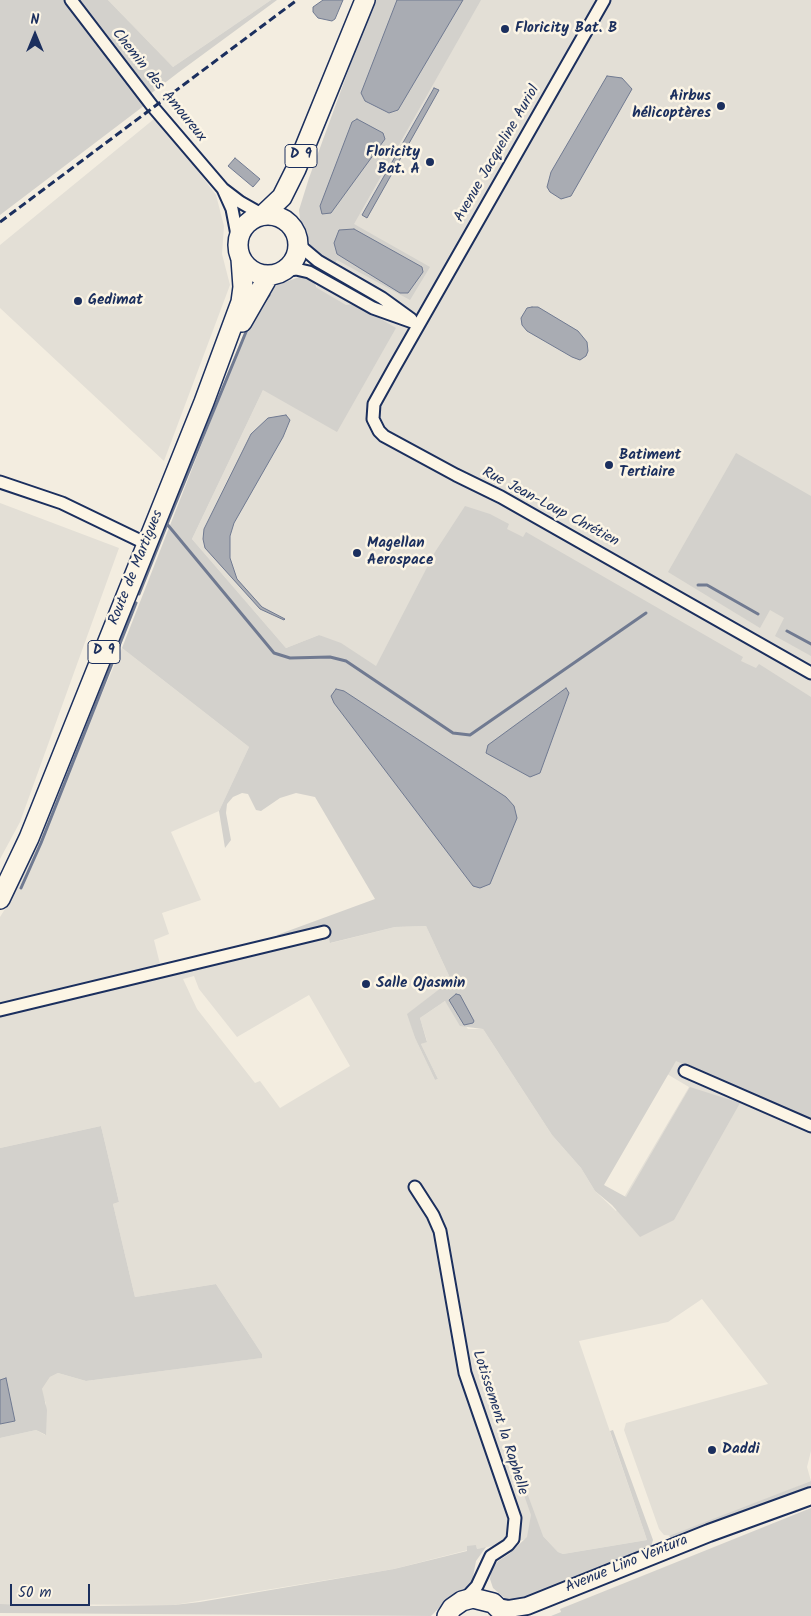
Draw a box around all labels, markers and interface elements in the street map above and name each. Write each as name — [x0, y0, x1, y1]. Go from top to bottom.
text: N — [31, 9, 39, 31]
north arrow — [10, 10, 60, 60]
place label: Floricity Bat. B — [515, 20, 617, 38]
marker: Floricity Bat. B — [499, 23, 511, 35]
street label: Chemin des Amoureux — [107, 26, 209, 146]
street label: Avenue Jacqueline Auriol — [451, 82, 545, 226]
place label: Airbus hélicoptères — [632, 88, 711, 123]
marker: Airbus hélicoptères — [715, 100, 727, 112]
road number: D 9 — [285, 144, 317, 168]
place label: Floricity Bat. A — [366, 144, 420, 179]
marker: Floricity Bat. A — [424, 156, 436, 168]
place label: Gedimat — [88, 292, 143, 310]
marker: Gedimat — [72, 295, 84, 307]
place label: Batiment Tertiaire — [619, 447, 681, 482]
marker: Batiment Tertiaire — [603, 459, 615, 471]
street label: Rue Jean-Loup Chrétien — [478, 464, 622, 552]
street label: Route de Martigues — [106, 508, 168, 628]
place label: Magellan Aerospace — [367, 535, 433, 570]
marker: Magellan Aerospace — [351, 547, 363, 559]
road number: D 9 — [88, 640, 120, 664]
place label: Salle Ojasmin — [376, 975, 465, 993]
marker: Salle Ojasmin — [360, 978, 372, 990]
street label: Lotissement la Raphelle — [467, 1348, 531, 1498]
place label: Daddi — [722, 1441, 760, 1459]
marker: Daddi — [706, 1444, 718, 1456]
street label: Avenue Lino Ventura — [563, 1532, 691, 1598]
scale bar — [12, 1574, 92, 1606]
text: 50 m — [18, 1581, 52, 1605]

